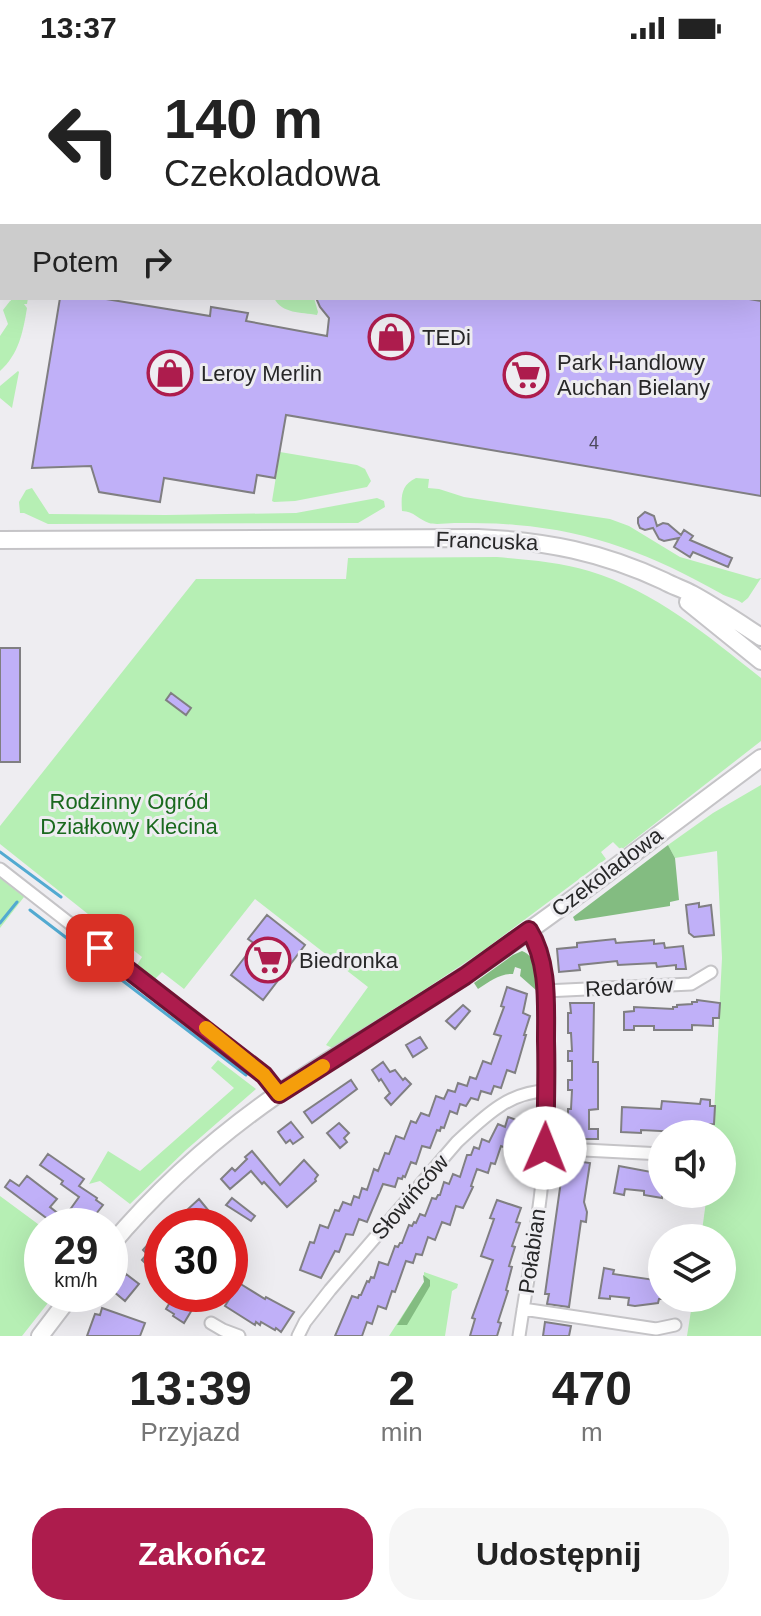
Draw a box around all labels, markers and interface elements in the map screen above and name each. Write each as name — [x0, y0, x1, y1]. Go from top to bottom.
text: 13:37 — [40, 11, 117, 44]
text: 140 m — [164, 87, 323, 150]
icon: left — [32, 88, 136, 192]
text: Czekoladowa — [164, 153, 380, 194]
icon: right — [135, 240, 179, 284]
text: Potem — [32, 245, 119, 278]
shop icon: TEDi — [367, 313, 415, 361]
place label: TEDi — [422, 325, 471, 350]
shop icon: Leroy Merlin — [146, 349, 194, 397]
place label: Park Handlowy Auchan Bielany — [557, 350, 710, 400]
supermarket icon: Park Handlowy Auchan Bielany — [502, 351, 550, 399]
place label: Leroy Merlin — [201, 361, 322, 386]
house number: 4 — [589, 433, 599, 453]
street label: Francuska — [435, 527, 540, 555]
park label: Rodzinny Ogród Działkowy Klecina — [40, 789, 218, 839]
street label: Czekoladowa — [547, 822, 668, 922]
pin — [66, 914, 134, 982]
icon: arrive — [78, 926, 122, 970]
supermarket icon: Biedronka — [244, 936, 292, 984]
place label: Biedronka — [299, 948, 399, 973]
street label: Redarów — [584, 972, 674, 1002]
position arrow — [503, 1106, 587, 1190]
map controls — [648, 1120, 736, 1312]
button: sound — [648, 1120, 736, 1208]
street label: Słowińców — [366, 1149, 454, 1244]
street label: Połabian — [514, 1207, 550, 1295]
speed limit sign: 30 — [144, 1208, 248, 1312]
button: layers — [648, 1224, 736, 1312]
text: 29 — [54, 1228, 98, 1272]
text: km/h — [54, 1269, 98, 1291]
text: 13:39 — [129, 1362, 252, 1415]
text: 2 — [388, 1362, 415, 1415]
text: 470 — [552, 1362, 632, 1415]
text: Przyjazd — [141, 1417, 240, 1447]
text: min — [381, 1417, 423, 1447]
text: m — [581, 1417, 603, 1447]
button: Zakończ — [32, 1508, 373, 1600]
button: Udostępnij — [389, 1508, 729, 1600]

